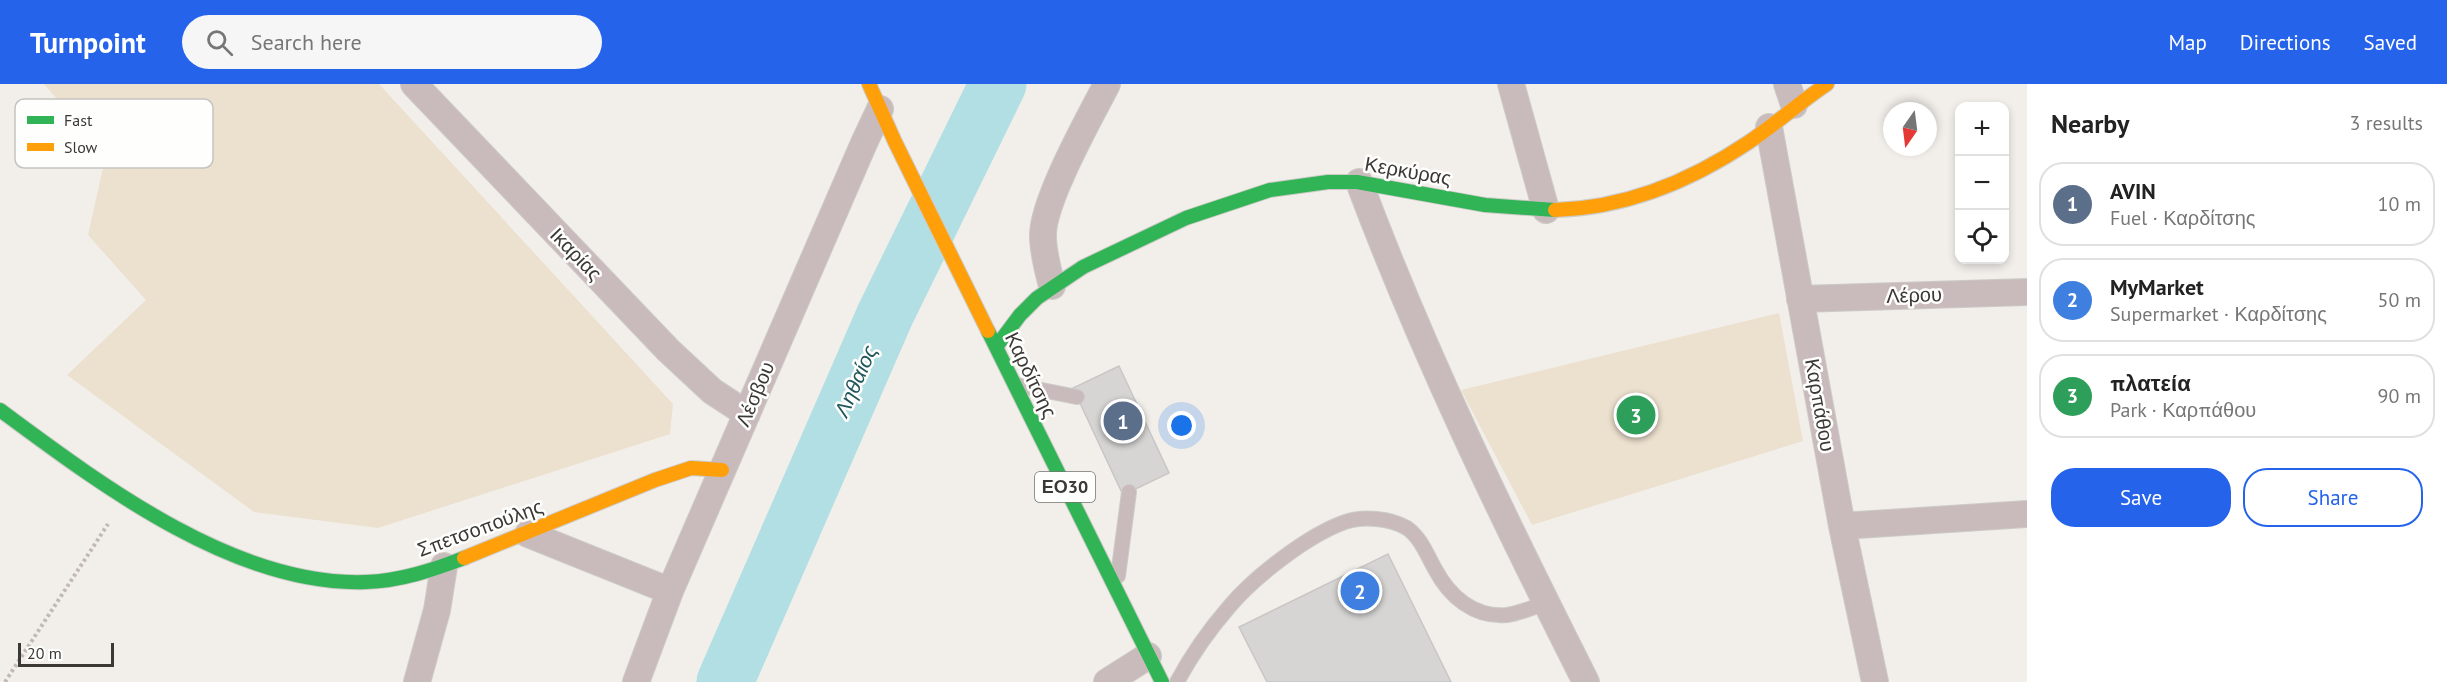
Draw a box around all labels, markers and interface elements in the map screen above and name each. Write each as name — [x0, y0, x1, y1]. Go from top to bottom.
search box — [182, 15, 602, 69]
text: Turnpoint — [30, 24, 146, 61]
icon: search — [203, 26, 236, 59]
text: Search here — [251, 28, 362, 56]
text: Map — [2168, 29, 2207, 56]
text: Directions — [2240, 29, 2331, 56]
text: Saved — [2364, 29, 2417, 56]
legend — [15, 99, 213, 168]
north arrow — [1883, 102, 1937, 156]
map controls — [1955, 102, 2009, 264]
button: + — [1955, 102, 2009, 156]
text: Nearby — [2051, 107, 2129, 140]
text: Fast — [64, 110, 93, 130]
text: 3 results — [2350, 110, 2423, 136]
text: Slow — [64, 137, 98, 157]
street label: Κερκύρας — [1363, 151, 1454, 191]
button: − — [1955, 156, 2009, 210]
text: AVIN — [2110, 177, 2156, 205]
text: 1 — [2067, 191, 2078, 217]
text: 10 m — [2378, 191, 2421, 217]
text: Fuel · Καρδίτσης — [2110, 205, 2255, 231]
button: locate — [1955, 210, 2009, 264]
street label: Ικαρίας — [544, 222, 608, 286]
text: MyMarket — [2110, 273, 2204, 301]
street label: Λέρου — [1886, 281, 1942, 309]
text: 2 — [2067, 287, 2078, 313]
text: 50 m — [2378, 287, 2421, 313]
text: Supermarket · Καρδίτσης — [2110, 301, 2327, 327]
street label: Καρδίτσης — [999, 328, 1063, 423]
water label: Ληθαίος — [827, 340, 884, 422]
street label: Καρπάθου — [1799, 356, 1841, 454]
street label: Λέσβου — [730, 358, 780, 430]
text: πλατεία — [2110, 369, 2191, 397]
text: 3 — [2067, 383, 2078, 409]
text: 90 m — [2378, 383, 2421, 409]
pin: 3 — [1616, 392, 1656, 438]
text: Park · Καρπάθου — [2110, 397, 2256, 423]
pin: 1 — [1104, 398, 1142, 444]
your location — [1167, 411, 1196, 440]
button: Save — [2051, 468, 2231, 527]
button: Share — [2243, 468, 2423, 527]
road number: ΕΟ30 — [1035, 472, 1095, 502]
street label: Σπετσοπούλης — [414, 493, 547, 563]
pin: 2 — [1340, 568, 1380, 614]
scale bar — [18, 640, 114, 668]
text: 20 m — [27, 643, 62, 663]

